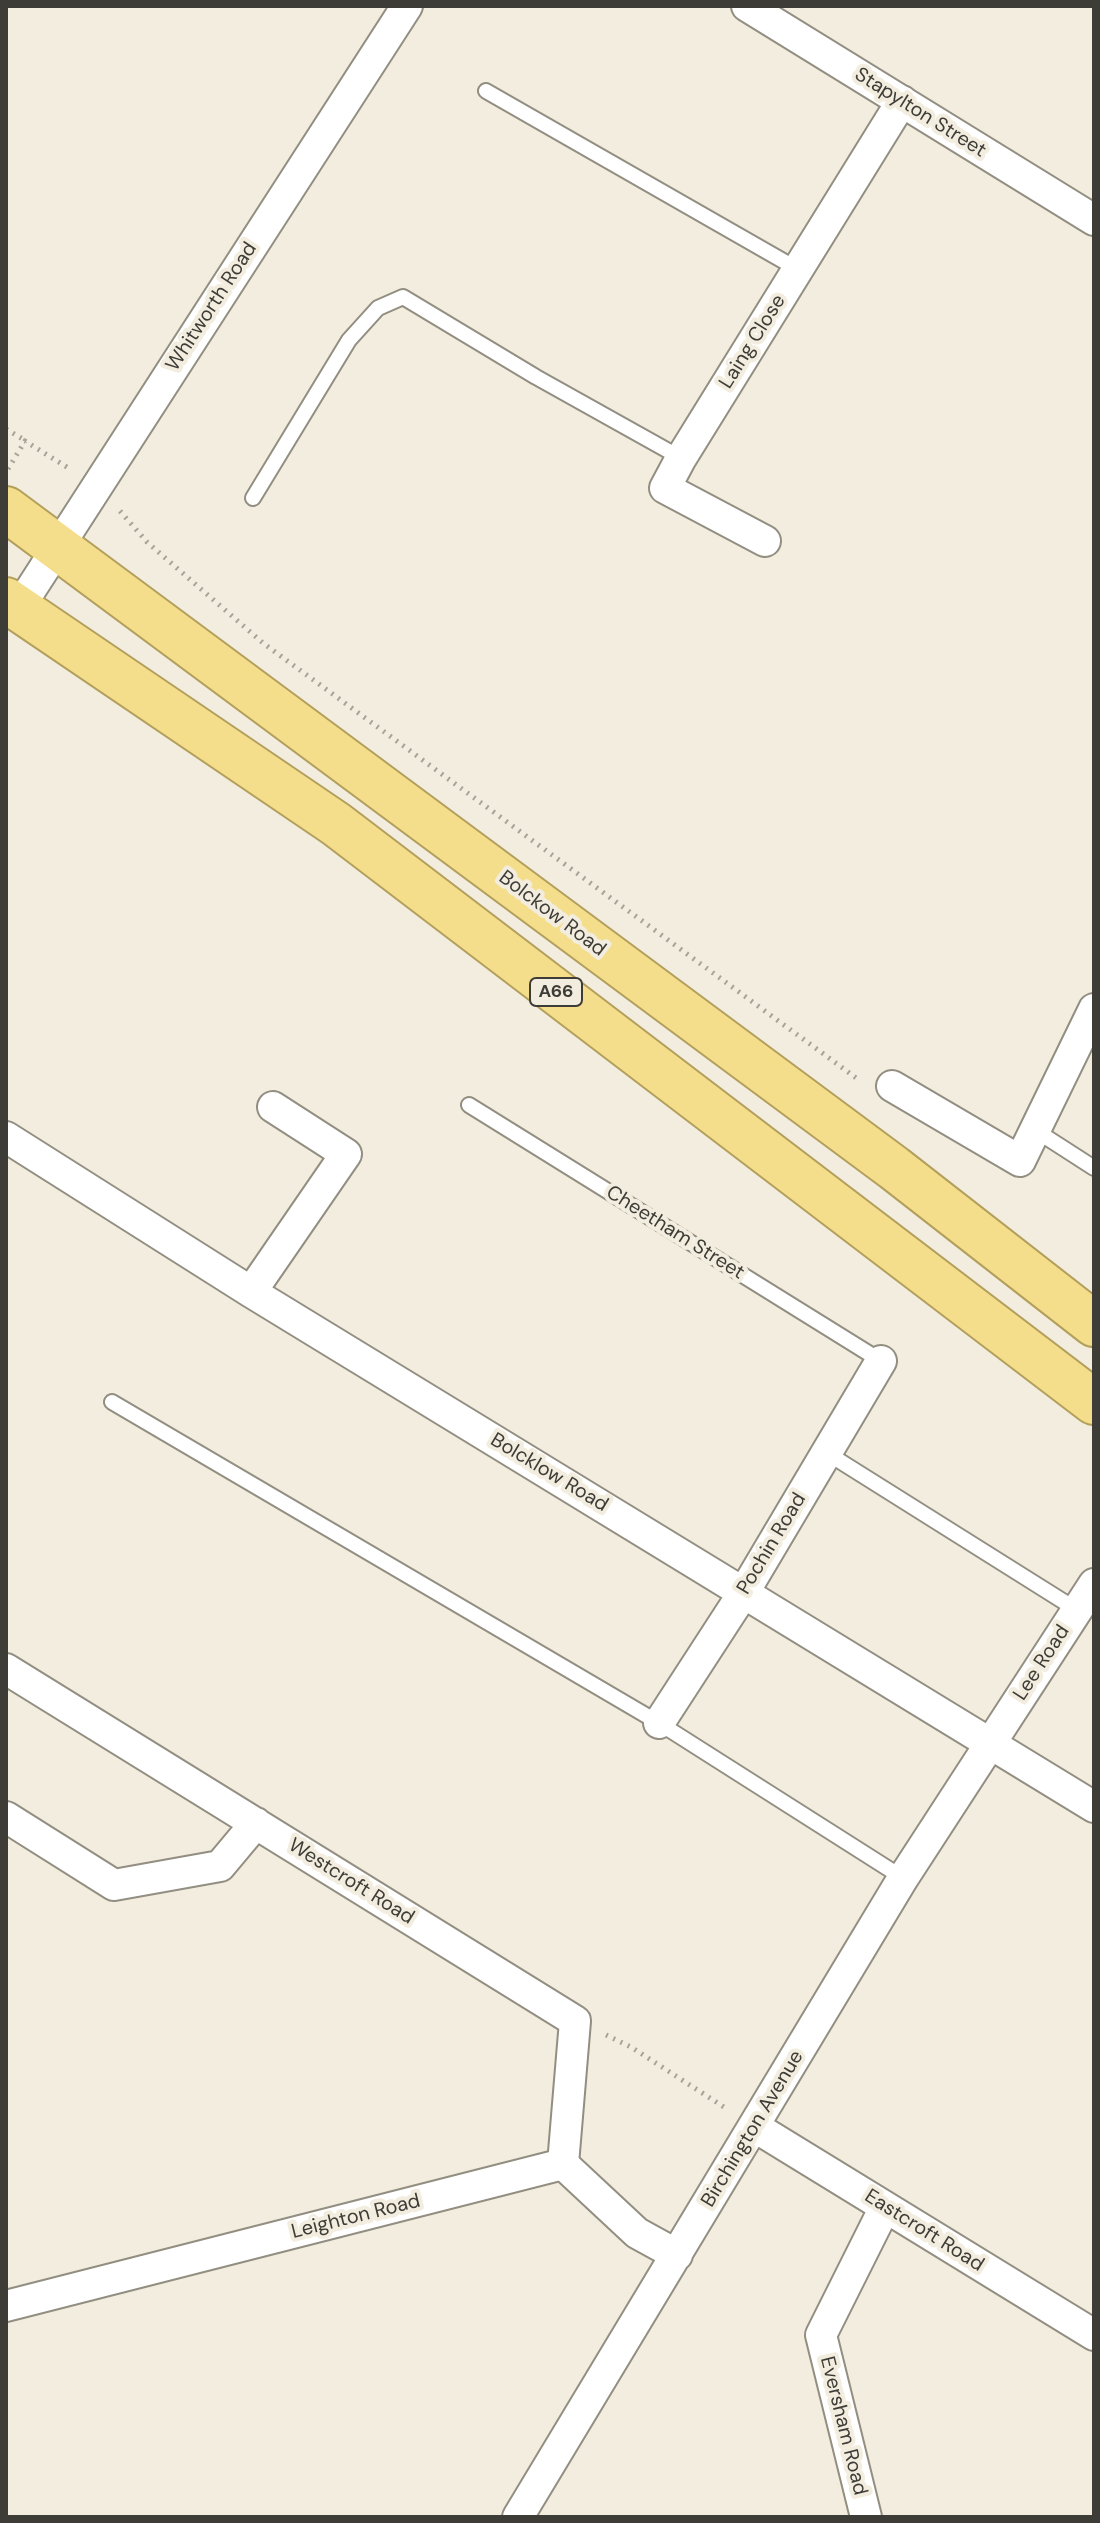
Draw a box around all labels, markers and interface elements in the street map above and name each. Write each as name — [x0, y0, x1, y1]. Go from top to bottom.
street label: Stapylton Street — [850, 63, 990, 163]
street label: Whitworth Road — [161, 238, 263, 376]
street label: Laing Close — [715, 291, 791, 393]
street label: Bolckow Road — [494, 866, 610, 962]
road number: A66 — [530, 978, 582, 1006]
street label: Cheetham Street — [602, 1181, 748, 1285]
street label: Bolcklow Road — [486, 1428, 612, 1518]
street label: Pochin Road — [732, 1489, 812, 1599]
street label: Lee Road — [1009, 1621, 1075, 1705]
street label: Westcroft Road — [284, 1834, 418, 1930]
street label: Birchington Avenue — [697, 2046, 809, 2212]
street label: Eastcroft Road — [860, 2185, 988, 2277]
street label: Leighton Road — [289, 2189, 423, 2245]
street label: Eversham Road — [814, 2354, 872, 2498]

